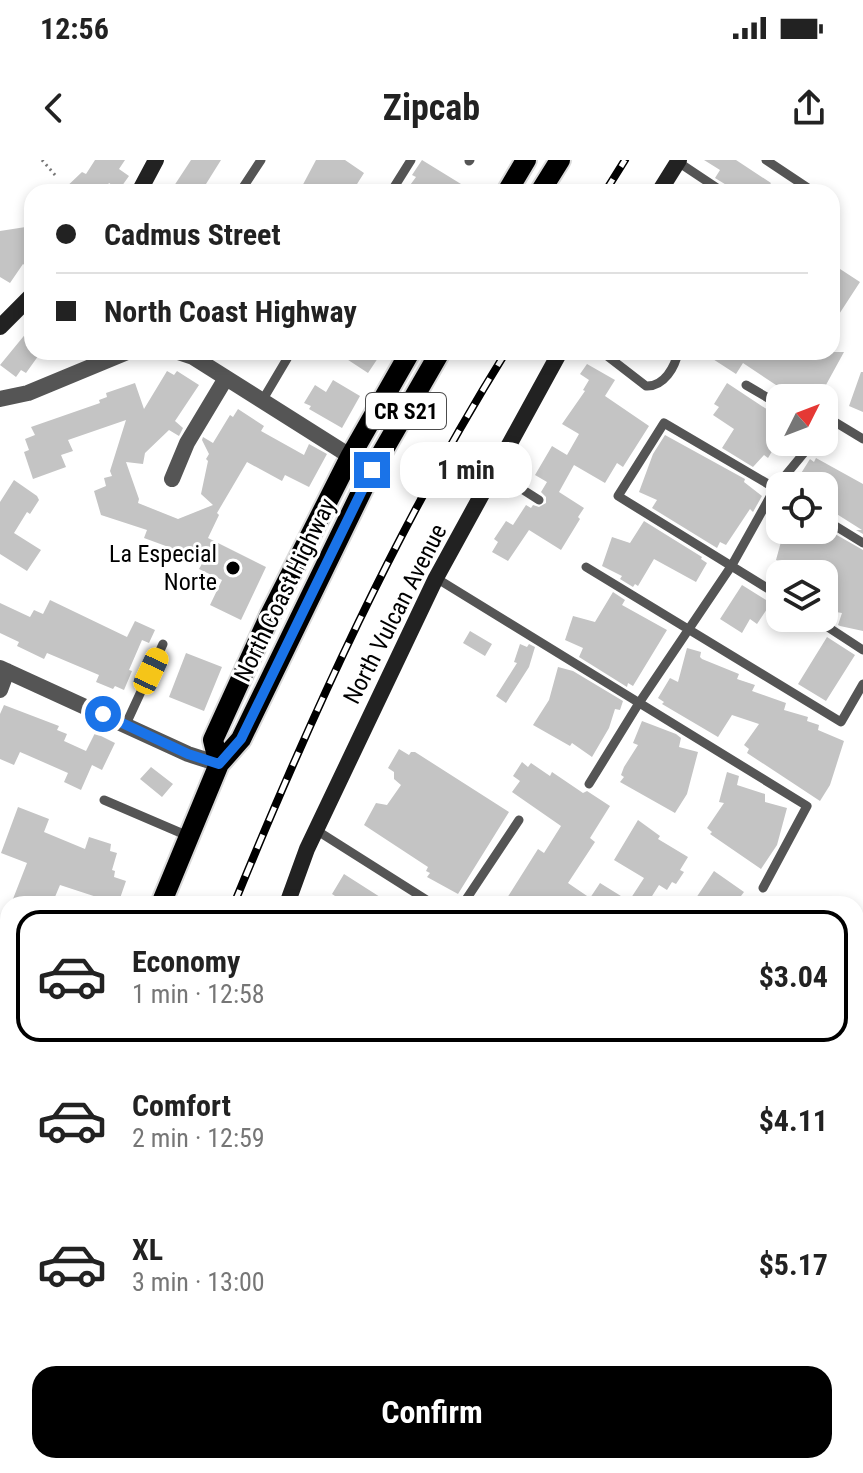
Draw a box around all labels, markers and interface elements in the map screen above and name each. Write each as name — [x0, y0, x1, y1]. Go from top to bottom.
text: 12:56 — [40, 11, 109, 46]
icon: back — [32, 86, 76, 130]
icon: share — [787, 86, 831, 130]
text: Zipcab — [383, 87, 480, 129]
text: Cadmus Street — [104, 217, 281, 252]
text: North Coast Highway — [104, 294, 357, 329]
north arrow — [766, 384, 838, 456]
map controls — [766, 384, 838, 632]
road number: CR S21 — [366, 393, 446, 429]
callout: 1 min — [400, 442, 532, 498]
route end — [354, 452, 390, 488]
text: 1 min — [437, 455, 495, 485]
button: locate — [766, 472, 838, 544]
street label: North Coast Highway — [228, 494, 342, 686]
street label: North Vulcan Avenue — [338, 519, 452, 709]
place label: La Especial Norte — [109, 540, 217, 596]
marker: La Especial Norte — [224, 559, 242, 577]
button: layers — [766, 560, 838, 632]
car — [130, 644, 172, 698]
route start — [85, 696, 121, 732]
icon: car — [36, 940, 108, 1012]
text: Economy — [132, 944, 240, 979]
text: $3.04 — [759, 959, 828, 994]
text: 1 min · 12:58 — [132, 979, 265, 1009]
icon: car — [36, 1084, 108, 1156]
text: Comfort — [132, 1088, 231, 1123]
text: $4.11 — [759, 1103, 828, 1138]
text: 2 min · 12:59 — [132, 1123, 265, 1153]
icon: car — [36, 1228, 108, 1300]
text: XL — [132, 1232, 163, 1267]
text: $5.17 — [759, 1247, 828, 1282]
text: 3 min · 13:00 — [132, 1267, 265, 1297]
button: Confirm — [32, 1366, 832, 1458]

